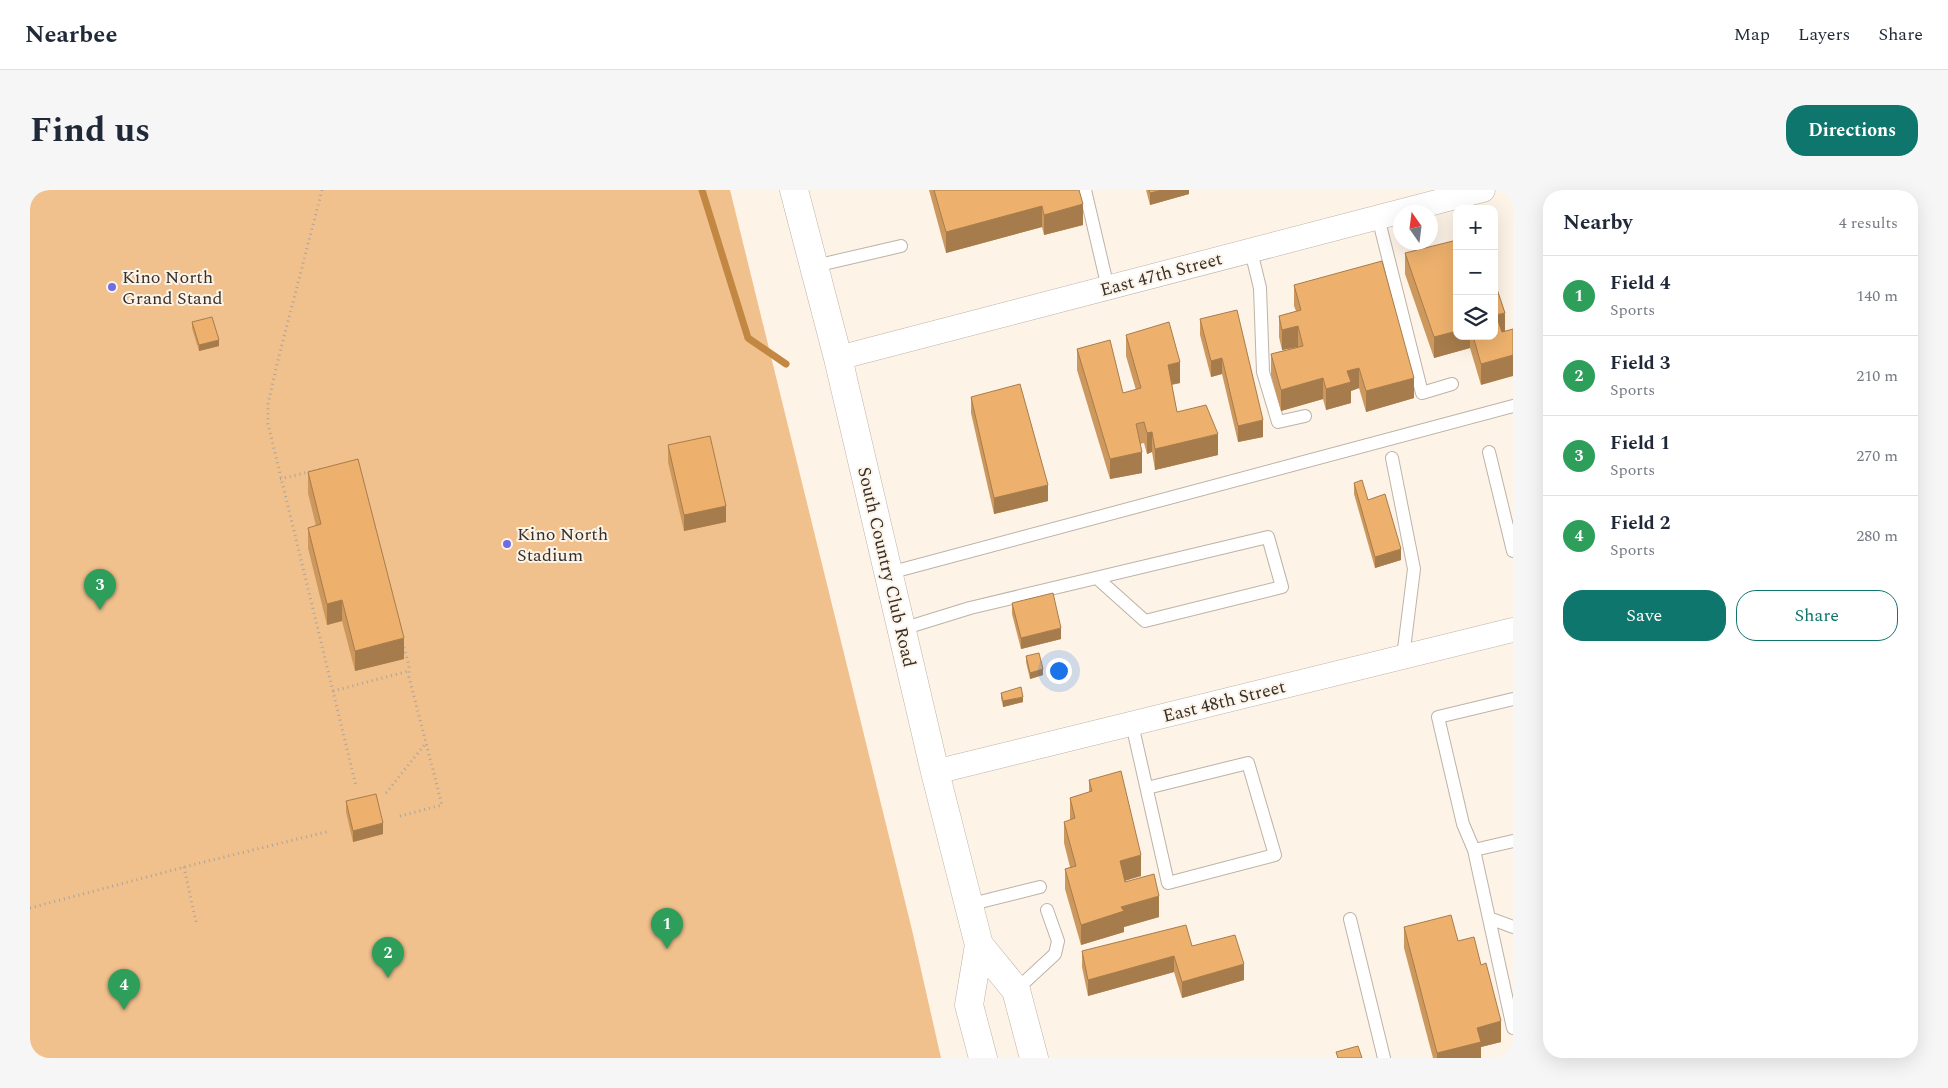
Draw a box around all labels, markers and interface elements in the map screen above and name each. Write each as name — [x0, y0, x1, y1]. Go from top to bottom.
text: Nearbee — [25, 17, 117, 53]
text: Map — [1734, 21, 1770, 48]
text: Layers — [1798, 21, 1850, 48]
text: Share — [1878, 21, 1923, 48]
text: Find us — [30, 104, 150, 157]
button: Directions — [1786, 105, 1918, 156]
north arrow — [1393, 205, 1438, 250]
map controls — [1453, 205, 1498, 340]
button: + — [1453, 205, 1498, 250]
text: Nearby — [1563, 207, 1633, 239]
text: 4 results — [1839, 211, 1898, 235]
street label: East 47th Street — [1097, 245, 1225, 304]
button: − — [1453, 250, 1498, 295]
place label: Kino North Grand Stand — [122, 264, 222, 312]
text: Field 4 — [1610, 269, 1670, 298]
marker: Kino North Grand Stand — [106, 281, 118, 293]
text: 1 — [1575, 284, 1583, 308]
text: 140 m — [1856, 284, 1898, 308]
button: layers — [1453, 295, 1498, 340]
text: Sports — [1610, 298, 1655, 322]
text: Field 3 — [1610, 349, 1670, 378]
text: 2 — [1575, 364, 1583, 388]
text: 210 m — [1856, 364, 1898, 388]
text: Sports — [1610, 378, 1655, 402]
text: Field 1 — [1610, 429, 1670, 458]
text: 3 — [1575, 444, 1583, 468]
text: 270 m — [1856, 444, 1898, 468]
text: Sports — [1610, 458, 1655, 482]
street label: South Country Club Road — [850, 464, 923, 670]
text: Field 2 — [1610, 509, 1670, 538]
place label: Kino North Stadium — [517, 521, 608, 569]
text: 4 — [1575, 524, 1583, 548]
text: 280 m — [1856, 524, 1898, 548]
marker: Kino North Stadium — [501, 538, 513, 550]
text: Sports — [1610, 538, 1655, 562]
pin: 3 — [84, 569, 116, 610]
button: Save — [1563, 590, 1726, 641]
button: Share — [1736, 590, 1898, 641]
your location — [1046, 658, 1072, 684]
street label: East 48th Street — [1160, 673, 1288, 730]
pin: 1 — [651, 908, 683, 949]
pin: 2 — [372, 937, 404, 978]
pin: 4 — [108, 969, 140, 1010]

